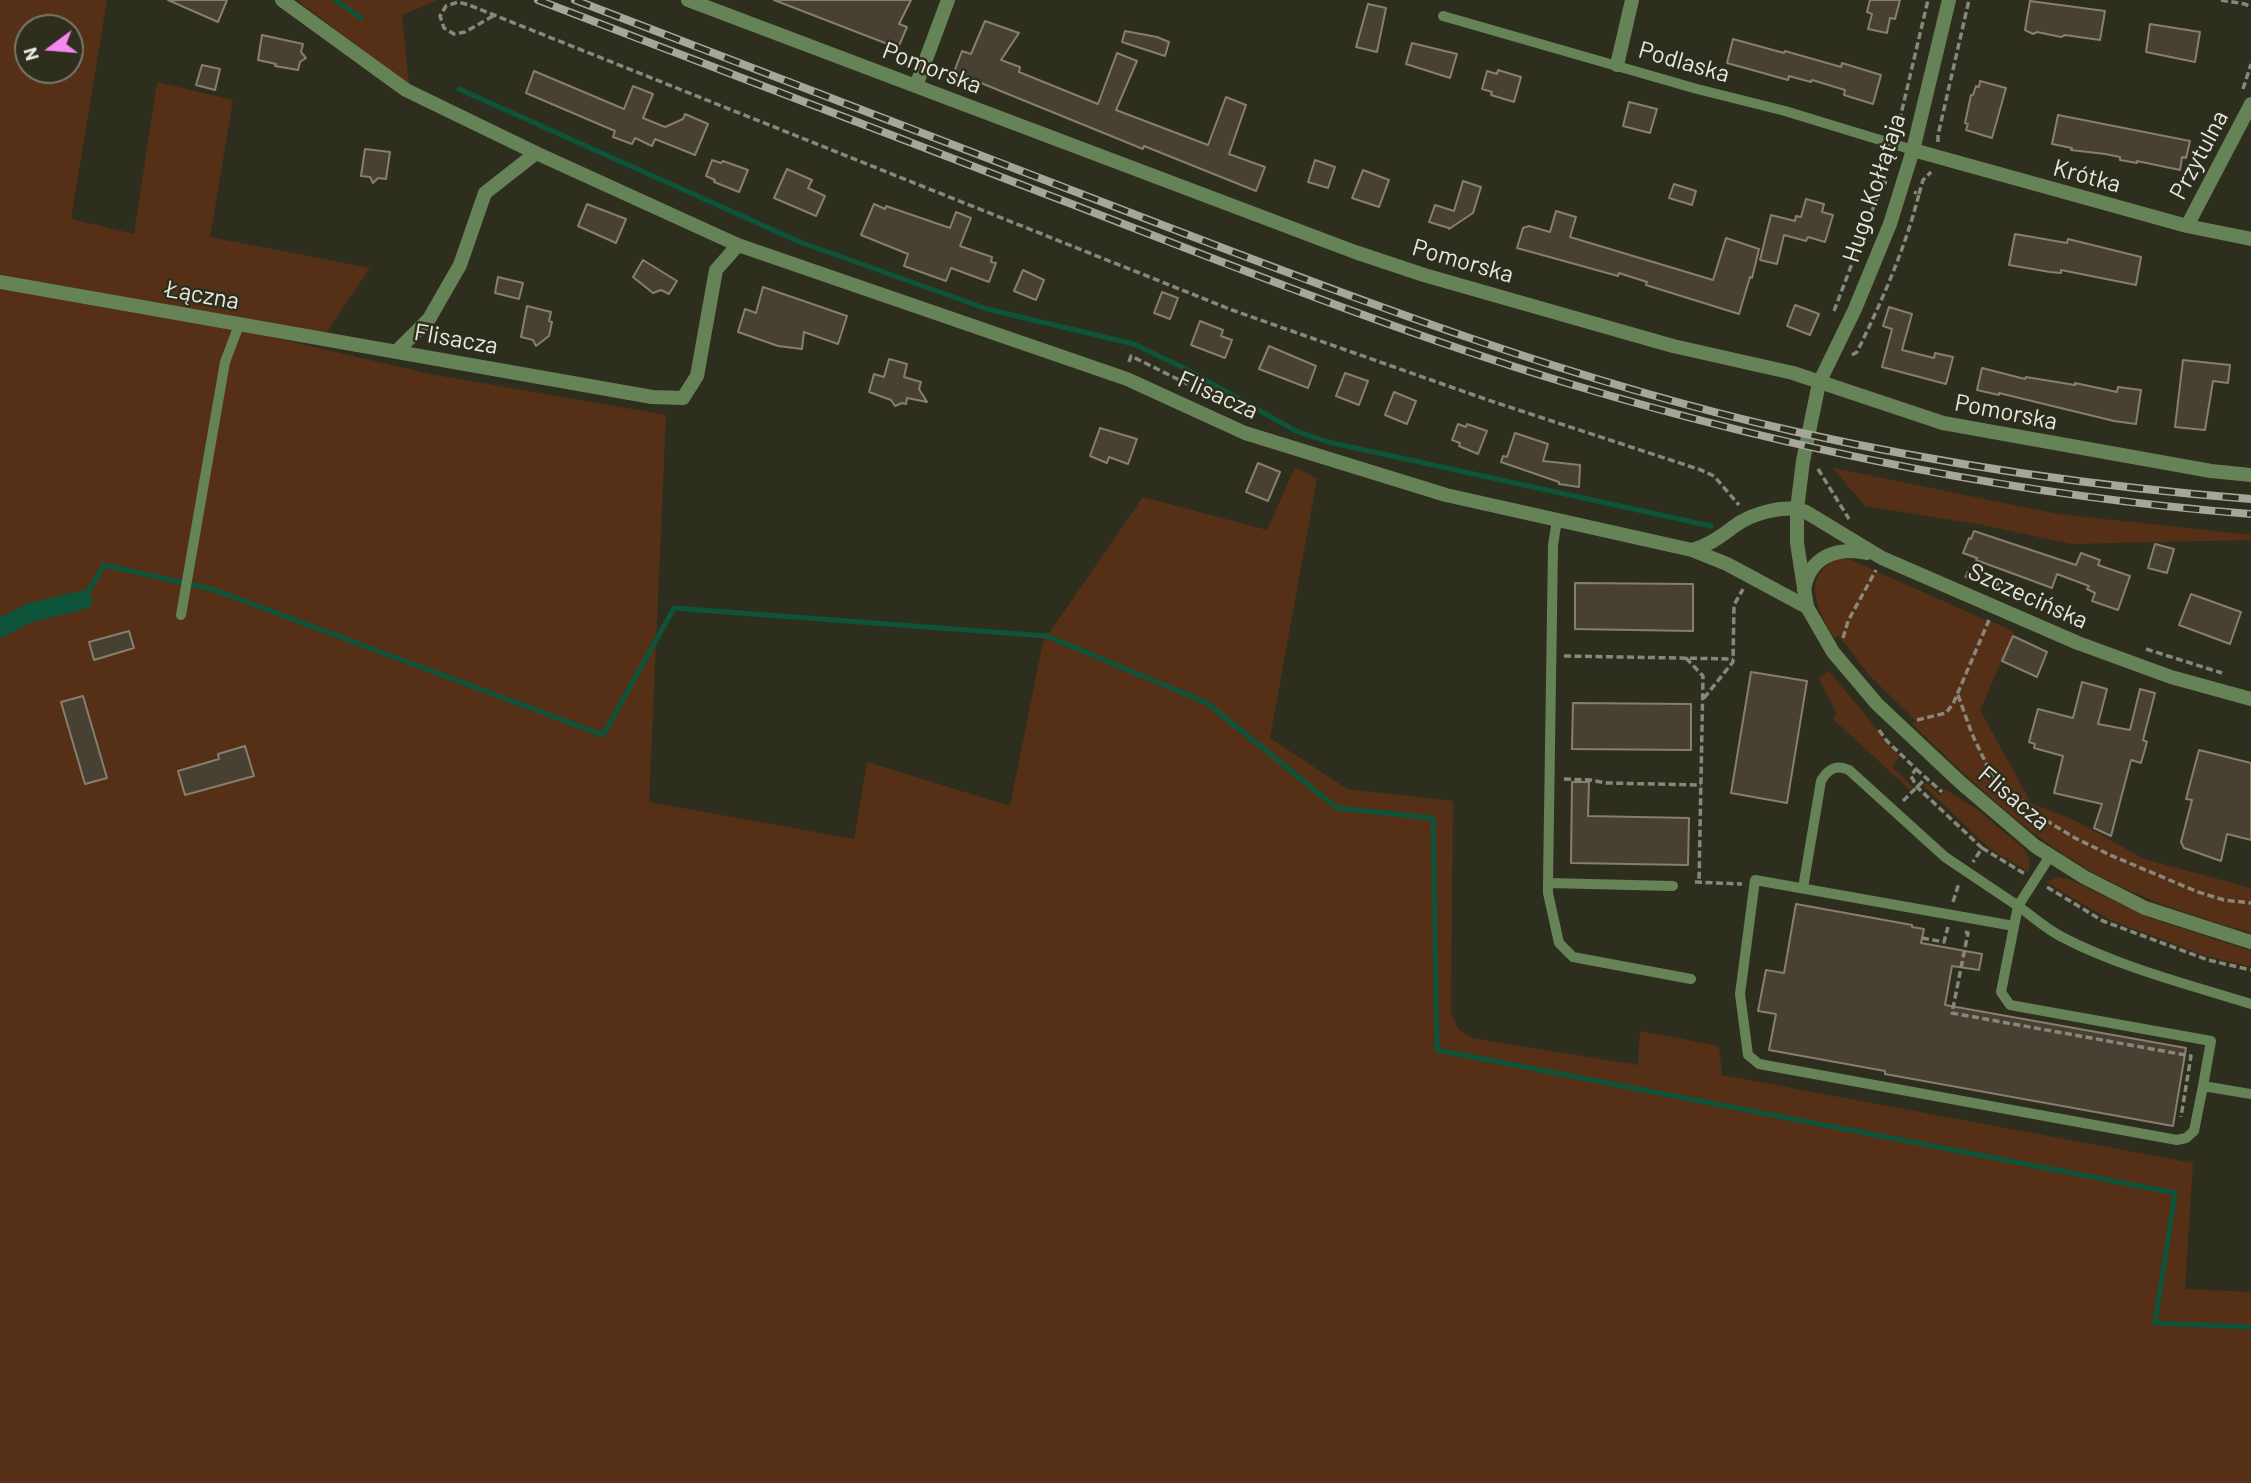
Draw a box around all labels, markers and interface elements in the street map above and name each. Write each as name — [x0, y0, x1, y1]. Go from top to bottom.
north arrow — [14, 14, 84, 84]
street label: Podlaska — [1635, 35, 1733, 89]
street label: Pomorska — [878, 36, 986, 100]
text: N — [17, 45, 43, 64]
street label: Przytulna — [2163, 105, 2235, 205]
street label: Hugo Kołłątaja — [1836, 110, 1912, 266]
street label: Krótka — [2050, 153, 2124, 199]
street label: Pomorska — [1409, 233, 1517, 289]
street label: Łączna — [163, 274, 241, 316]
street label: Flisacza — [412, 317, 500, 361]
street label: Flisacza — [1174, 365, 1262, 425]
street label: Pomorska — [1952, 388, 2060, 436]
street label: Szczecińska — [1964, 557, 2092, 635]
street label: Flisacza — [1972, 760, 2056, 836]

